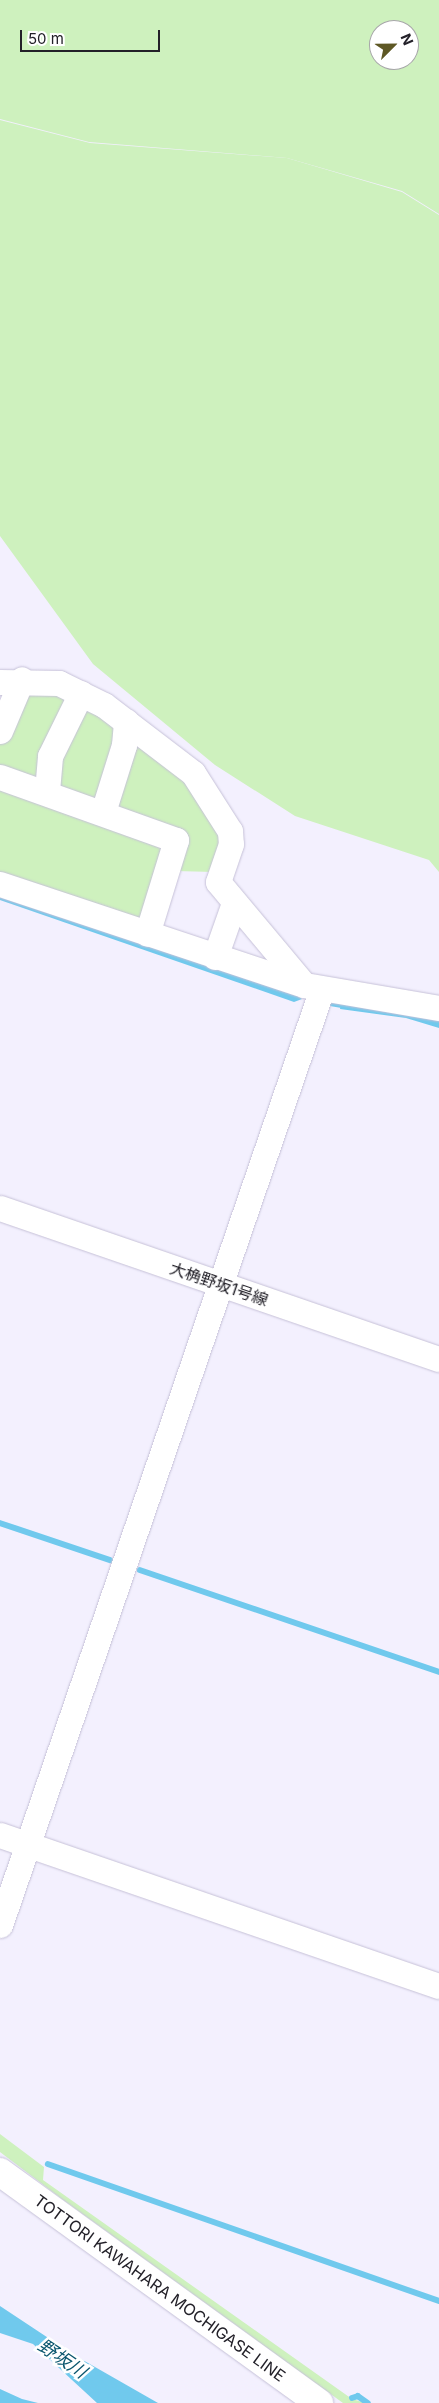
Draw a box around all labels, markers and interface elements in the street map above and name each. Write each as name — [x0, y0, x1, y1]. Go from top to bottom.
scale bar — [22, 20, 162, 52]
north arrow — [369, 20, 419, 70]
text: 50 m — [28, 29, 64, 48]
text: N — [397, 31, 417, 48]
street label: 大桷野坂1号線 — [167, 1258, 271, 1310]
street label: TOTTORI KAWAHARA MOCHIGASE LINE — [31, 2191, 289, 2385]
water label: 野坂川 — [34, 2335, 90, 2383]

